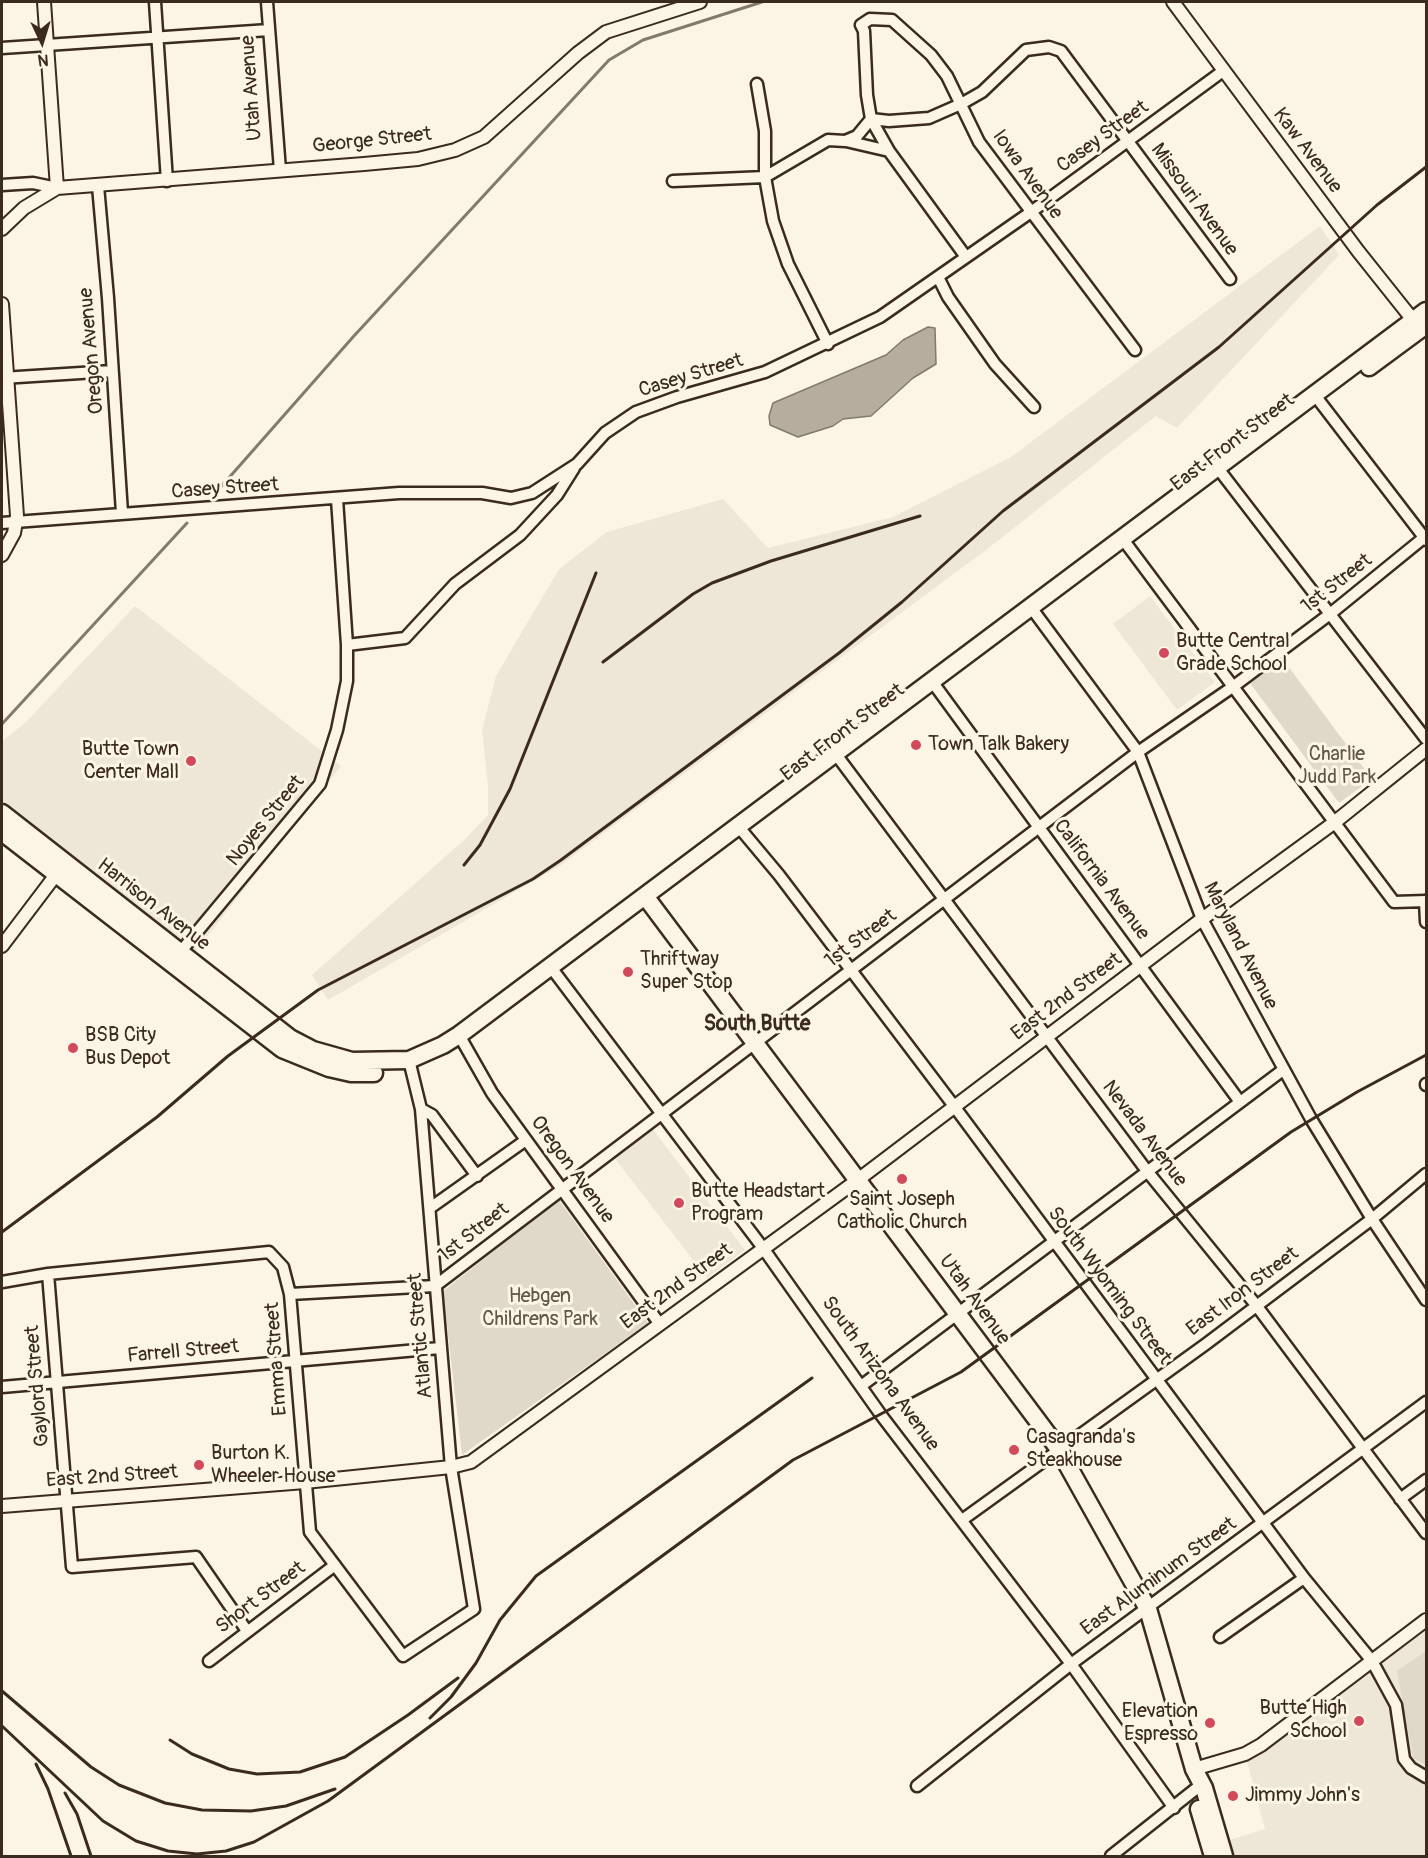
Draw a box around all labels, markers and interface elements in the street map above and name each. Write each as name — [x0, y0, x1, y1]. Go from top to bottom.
north arrow — [12, 12, 72, 72]
street label: Utah Avenue — [236, 34, 268, 142]
text: N — [37, 50, 49, 70]
street label: Casey Street — [1052, 96, 1154, 178]
street label: Kaw Avenue — [1267, 104, 1347, 198]
street label: George Street — [311, 123, 433, 159]
street label: Iowa Avenue — [986, 126, 1068, 224]
street label: Missouri Avenue — [1145, 139, 1243, 261]
street label: Oregon Avenue — [75, 287, 109, 415]
street label: Casey Street — [636, 349, 746, 403]
street label: East Front Street — [1167, 389, 1299, 497]
street label: Casey Street — [171, 473, 279, 505]
street label: 1st Street — [1297, 549, 1377, 619]
place label: Butte Central Grade School — [1176, 630, 1290, 677]
marker: Butte Central Grade School — [1157, 646, 1171, 660]
street label: East Front Street — [777, 679, 909, 787]
place label: Town Talk Bakery — [928, 733, 1069, 757]
place label: Butte Town Center Mall — [82, 738, 179, 785]
marker: Town Talk Bakery — [909, 738, 923, 752]
park label: Charlie Judd Park — [1298, 743, 1376, 790]
marker: Butte Town Center Mall — [184, 754, 198, 768]
street label: Noyes Street — [222, 771, 310, 871]
street label: California Avenue — [1048, 815, 1154, 945]
street label: Harrison Avenue — [92, 854, 214, 956]
street label: Maryland Avenue — [1198, 878, 1282, 1014]
street label: 1st Street — [820, 904, 902, 974]
place label: Thriftway Super Stop — [640, 948, 733, 995]
street label: East 2nd Street — [1007, 948, 1127, 1046]
marker: Thriftway Super Stop — [621, 965, 635, 979]
district label: South Butte — [704, 1012, 810, 1038]
place label: BSB City Bus Depot — [85, 1024, 170, 1071]
marker: BSB City Bus Depot — [66, 1041, 80, 1055]
street label: Nevada Avenue — [1096, 1076, 1192, 1192]
street label: Oregon Avenue — [525, 1112, 619, 1228]
marker: Saint Joseph Catholic Church — [895, 1172, 909, 1186]
place label: Butte Headstart Program — [691, 1180, 825, 1227]
place label: Saint Joseph Catholic Church — [837, 1188, 967, 1235]
marker: Butte Headstart Program — [672, 1196, 686, 1210]
street label: 1st Street — [434, 1198, 514, 1268]
street label: South Wyoming Street — [1042, 1202, 1176, 1370]
street label: East 2nd Street — [617, 1239, 737, 1335]
street label: East Iron Street — [1182, 1242, 1304, 1342]
street label: Utah Avenue — [933, 1250, 1015, 1350]
street label: Atlantic Street — [404, 1272, 438, 1400]
park label: Hebgen Childrens Park — [482, 1285, 598, 1332]
street label: South Arizona Avenue — [816, 1292, 944, 1456]
street label: Emma Street — [261, 1301, 293, 1417]
street label: Gaylord Street — [21, 1324, 55, 1448]
street label: Farrell Street — [126, 1335, 240, 1369]
place label: Casagranda's Steakhouse — [1026, 1426, 1135, 1473]
place label: Burton K. Wheeler House — [211, 1442, 336, 1489]
marker: Casagranda's Steakhouse — [1007, 1443, 1021, 1457]
marker: Burton K. Wheeler House — [192, 1458, 206, 1472]
street label: East 2nd Street — [45, 1460, 179, 1494]
street label: East Aluminum Street — [1077, 1512, 1241, 1642]
street label: Short Street — [212, 1557, 310, 1639]
place label: Butte High School — [1259, 1697, 1347, 1744]
place label: Elevation Espresso — [1122, 1700, 1198, 1747]
marker: Butte High School — [1352, 1714, 1366, 1728]
marker: Elevation Espresso — [1203, 1716, 1217, 1730]
place label: Jimmy John's — [1245, 1784, 1360, 1808]
marker: Jimmy John's — [1226, 1789, 1240, 1803]

